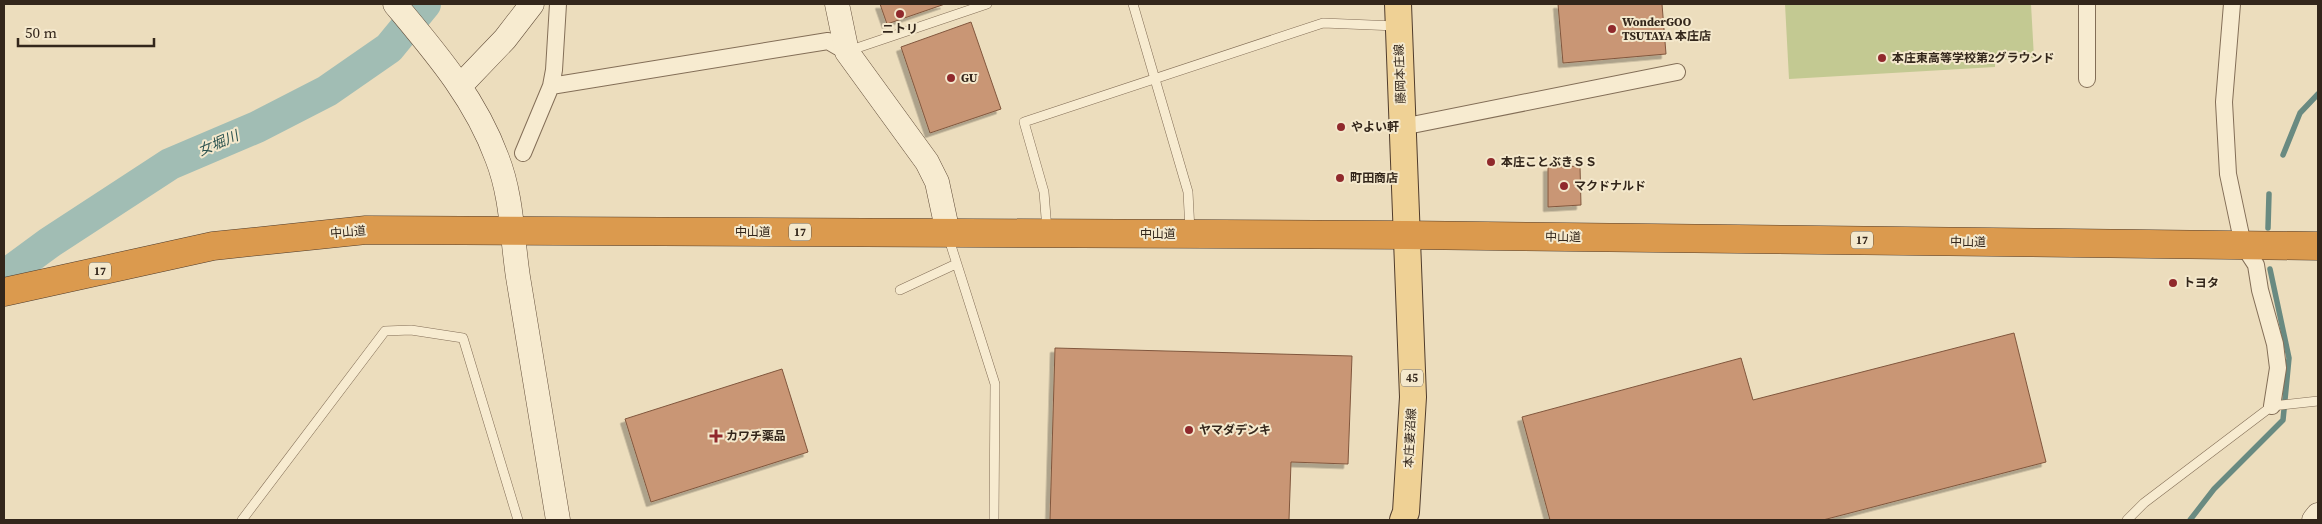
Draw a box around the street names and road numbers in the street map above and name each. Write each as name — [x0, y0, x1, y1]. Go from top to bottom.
street label: 藤岡本庄線 — [1391, 44, 1409, 104]
street label: 中山道 — [329, 222, 367, 242]
road number: 17 — [789, 223, 811, 240]
street label: 中山道 — [735, 224, 771, 240]
street label: 中山道 — [1140, 226, 1176, 242]
street label: 中山道 — [1545, 229, 1581, 245]
road number: 17 — [1851, 232, 1873, 248]
street label: 中山道 — [1950, 234, 1986, 250]
road number: 17 — [89, 262, 111, 280]
road number: 45 — [1401, 369, 1423, 386]
street label: 本庄妻沼線 — [1400, 408, 1420, 468]

